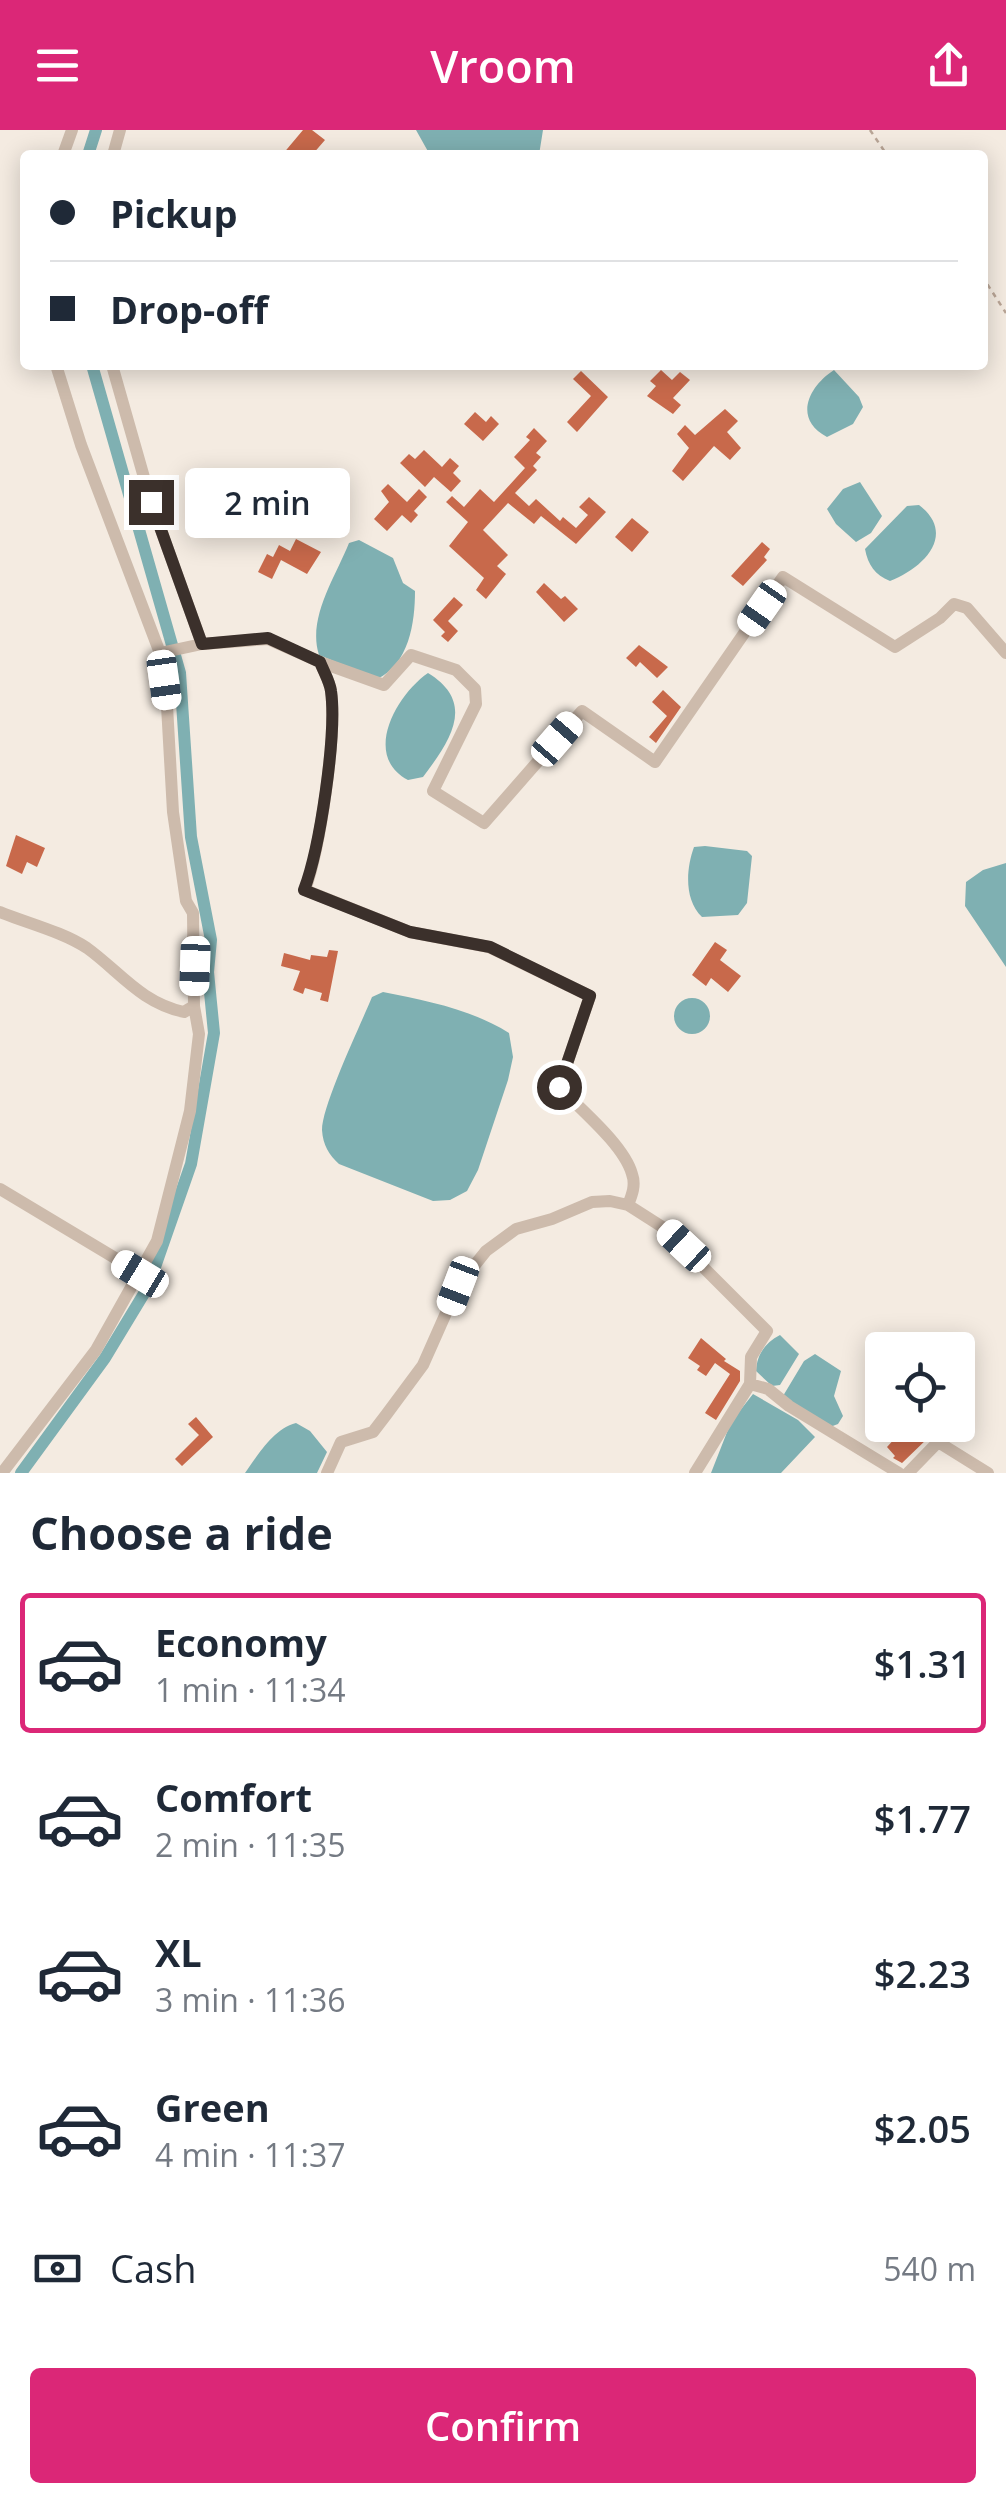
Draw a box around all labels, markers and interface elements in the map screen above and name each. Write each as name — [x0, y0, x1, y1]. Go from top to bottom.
text: Vroom — [430, 35, 576, 96]
icon: menu — [30, 38, 85, 93]
icon: share — [921, 38, 976, 93]
text: Pickup — [110, 187, 238, 239]
text: Drop-off — [110, 283, 268, 335]
callout: 2 min — [186, 467, 351, 537]
route end — [129, 480, 174, 525]
text: 2 min — [224, 481, 311, 524]
car — [733, 575, 791, 641]
car — [145, 648, 183, 712]
car — [526, 707, 588, 771]
car — [179, 935, 211, 997]
route start — [537, 1065, 582, 1110]
car — [652, 1215, 716, 1277]
car — [107, 1246, 173, 1302]
car — [433, 1253, 483, 1319]
map controls — [865, 1332, 975, 1442]
button: locate — [865, 1332, 975, 1442]
text: Choose a ride — [30, 1502, 333, 1563]
text: Economy — [155, 1616, 327, 1668]
icon: car — [35, 1618, 125, 1708]
text: $1.31 — [874, 1637, 971, 1689]
text: 1 min · 11:34 — [155, 1668, 346, 1711]
text: Comfort — [155, 1771, 312, 1823]
icon: car — [35, 1773, 125, 1863]
text: $1.77 — [874, 1792, 971, 1844]
text: 2 min · 11:35 — [155, 1823, 346, 1866]
text: XL — [155, 1926, 202, 1978]
icon: car — [35, 1928, 125, 2018]
text: $2.23 — [874, 1947, 971, 1999]
text: 3 min · 11:36 — [155, 1978, 346, 2021]
text: Green — [155, 2081, 270, 2133]
icon: car — [35, 2083, 125, 2173]
text: $2.05 — [874, 2102, 971, 2154]
text: 4 min · 11:37 — [155, 2133, 346, 2176]
icon: cash — [30, 2241, 85, 2296]
text: Cash — [110, 2242, 196, 2294]
text: 540 m — [883, 2247, 976, 2290]
button: Confirm — [30, 2368, 976, 2483]

